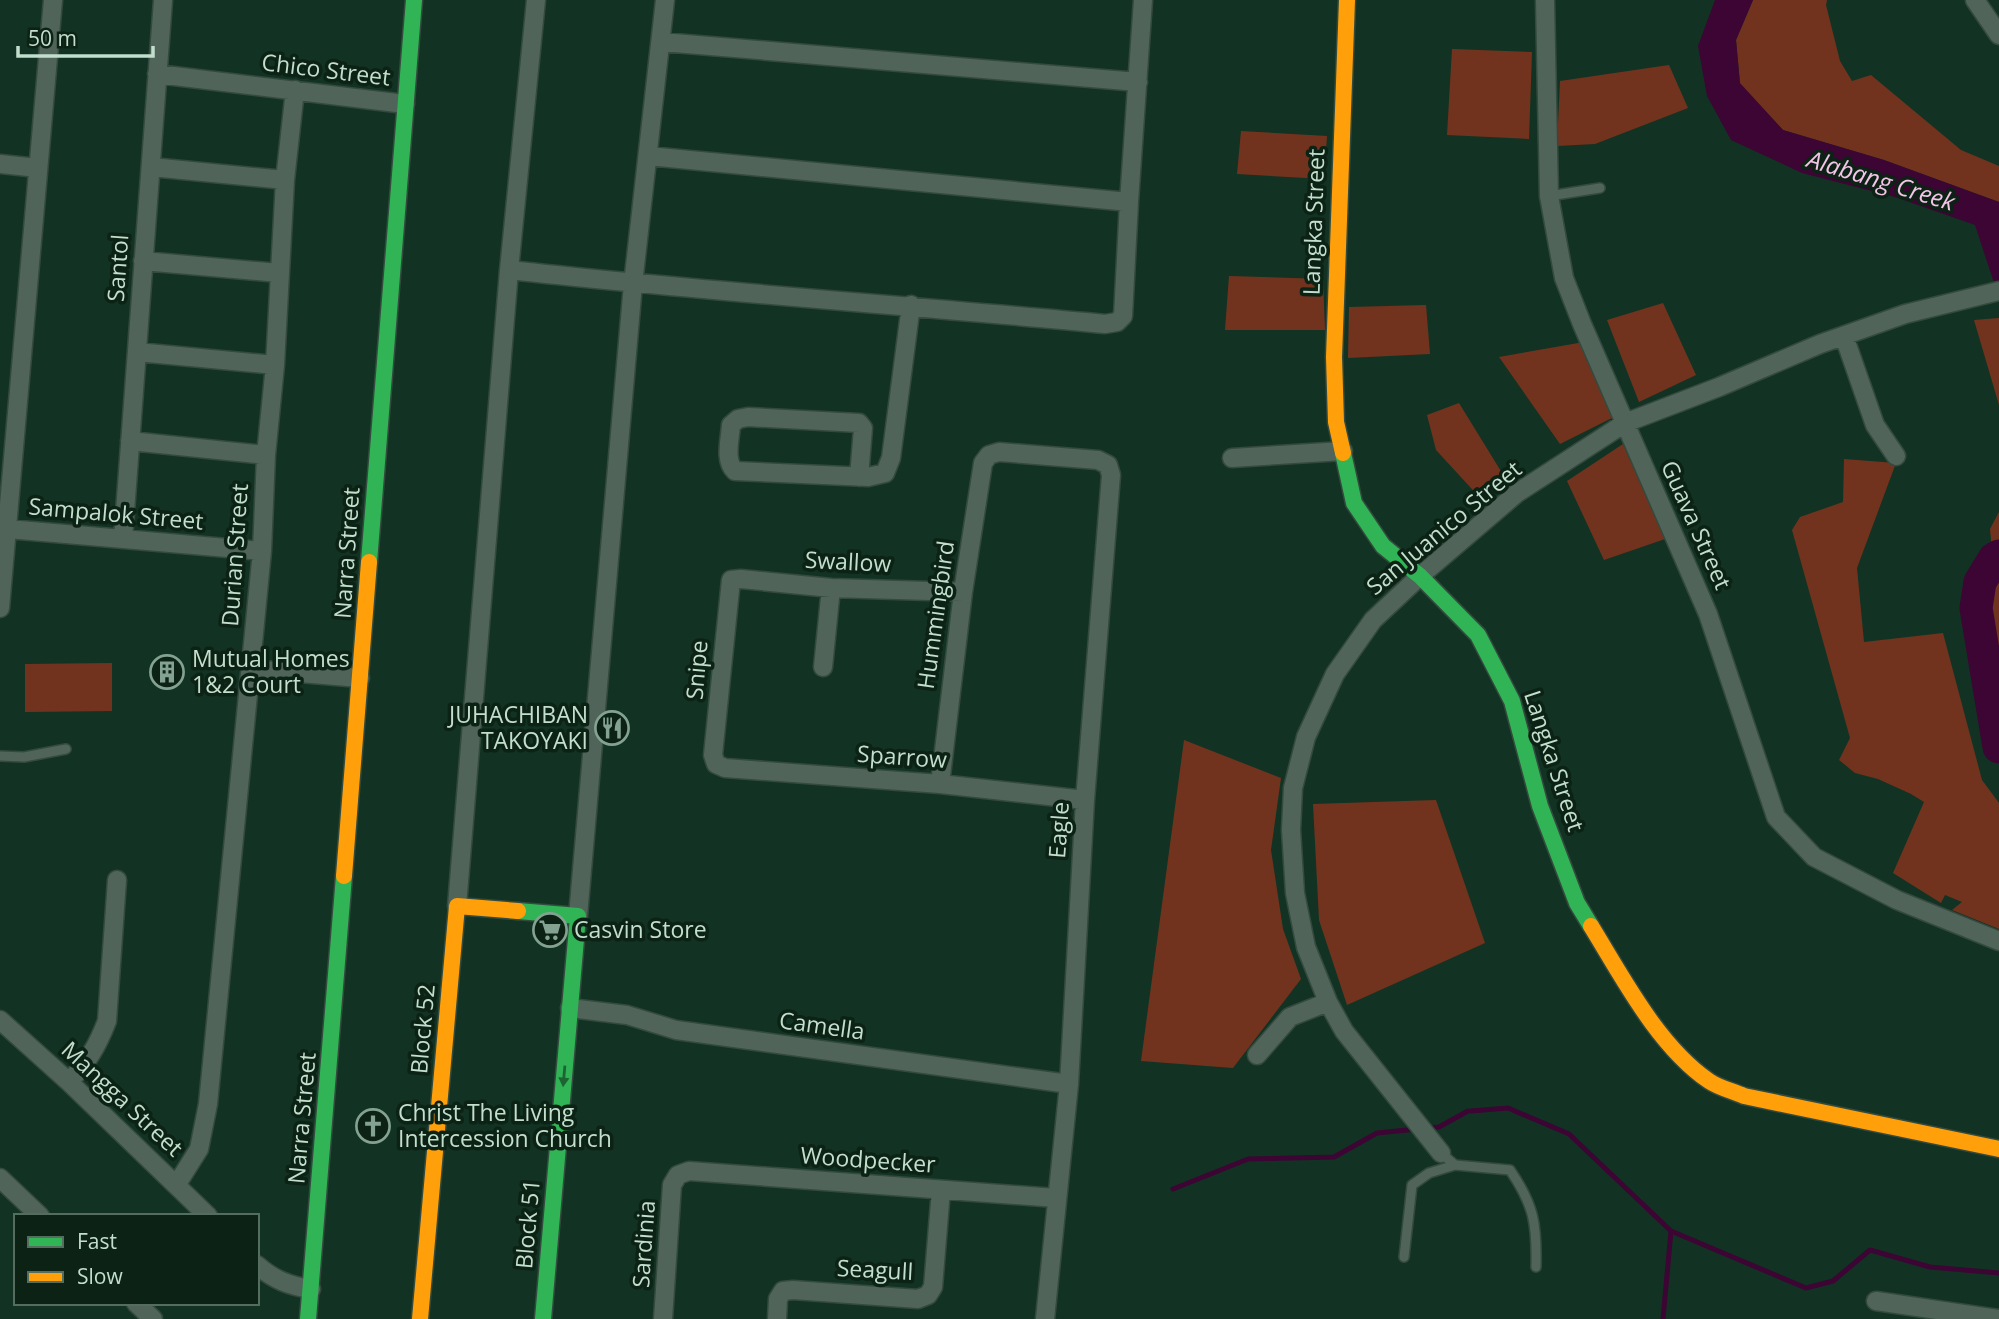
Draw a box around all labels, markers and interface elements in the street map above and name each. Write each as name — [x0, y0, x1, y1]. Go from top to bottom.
scale bar — [18, 14, 152, 58]
text: 50 m — [28, 24, 77, 52]
street label: Chico Street — [260, 45, 392, 93]
water label: Alabang Creek — [1802, 141, 1960, 218]
street label: Langka Street — [1294, 148, 1332, 296]
street label: Santol — [99, 233, 135, 303]
street label: San Juanico Street — [1359, 453, 1528, 602]
street label: Guava Street — [1654, 455, 1740, 594]
street label: Durian Street — [213, 482, 255, 627]
street label: Narra Street — [325, 486, 367, 620]
street label: Sampalok Street — [27, 489, 205, 537]
street label: Hummingbird — [909, 539, 961, 691]
street label: Swallow — [804, 543, 892, 579]
street label: Snipe — [677, 639, 715, 701]
place label: Mutual Homes 1&2 Court — [192, 642, 350, 700]
building icon: Mutual Homes 1&2 Court — [148, 653, 186, 691]
street label: Langka Street — [1517, 686, 1593, 835]
place label: JUHACHIBAN TAKOYAKI — [447, 698, 588, 756]
restaurant icon: JUHACHIBAN TAKOYAKI — [593, 709, 631, 747]
street label: Sparrow — [856, 737, 948, 775]
street label: Eagle — [1040, 800, 1076, 859]
supermarket icon: Casvin Store — [531, 911, 569, 949]
place label: Casvin Store — [574, 913, 707, 945]
street label: Block 52 — [402, 983, 442, 1075]
street label: Camella — [777, 1003, 867, 1047]
street label: Mangga Street — [55, 1034, 190, 1163]
street label: Narra Street — [279, 1051, 323, 1185]
one-way arrow — [558, 1065, 569, 1087]
place label: Christ The Living Intercession Church — [398, 1096, 612, 1154]
church icon: Christ The Living Intercession Church — [354, 1107, 392, 1145]
street label: Woodpecker — [799, 1138, 937, 1180]
street label: Block 51 — [507, 1178, 547, 1270]
street label: Sardinia — [624, 1199, 662, 1289]
legend — [14, 1214, 259, 1305]
text: Fast — [77, 1227, 117, 1255]
street label: Seagull — [836, 1251, 914, 1287]
text: Slow — [77, 1262, 123, 1290]

